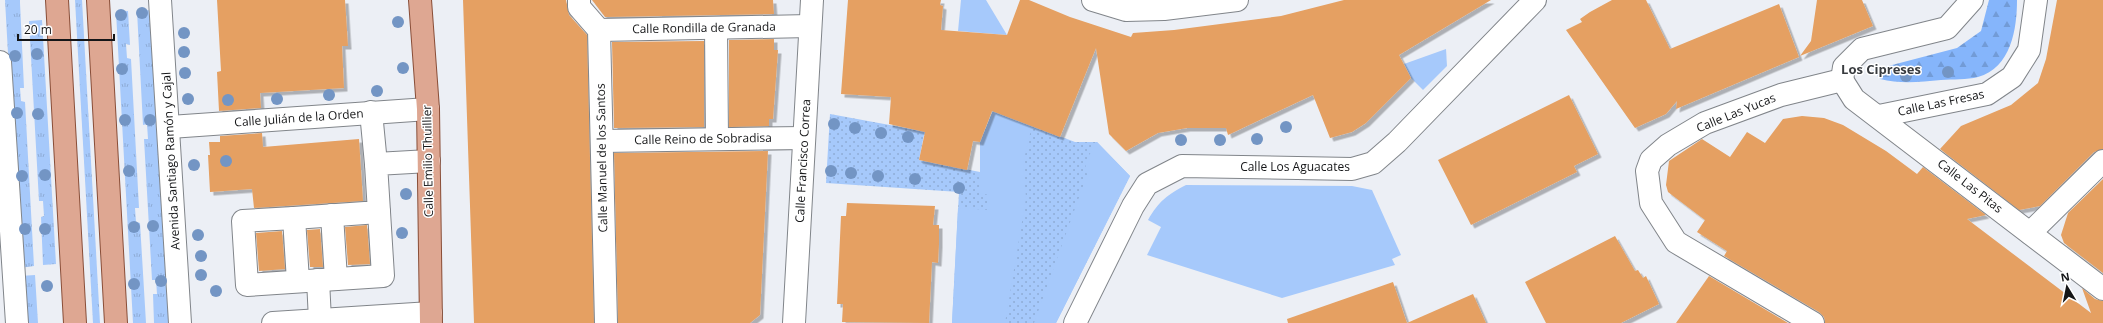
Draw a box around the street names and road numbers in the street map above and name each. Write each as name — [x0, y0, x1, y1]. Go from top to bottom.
street label: Calle Rondilla de Granada — [632, 18, 776, 37]
street label: Avenida Santiago Ramón y Cajal — [157, 72, 184, 250]
street label: Calle Manuel de los Santos — [592, 83, 611, 233]
street label: Calle Las Fresas — [1896, 85, 1986, 120]
street label: Calle Las Yucas — [1694, 89, 1778, 136]
street label: Calle Francisco Correa — [791, 99, 814, 223]
street label: Calle Julián de la Orden — [234, 105, 364, 131]
street label: Calle Emilio Thuillier — [418, 105, 437, 217]
street label: Calle Reino de Sobradisa — [634, 129, 772, 148]
street label: Calle Las Pitas — [1934, 155, 2007, 217]
street label: Calle Los Aguacates — [1240, 158, 1350, 175]

